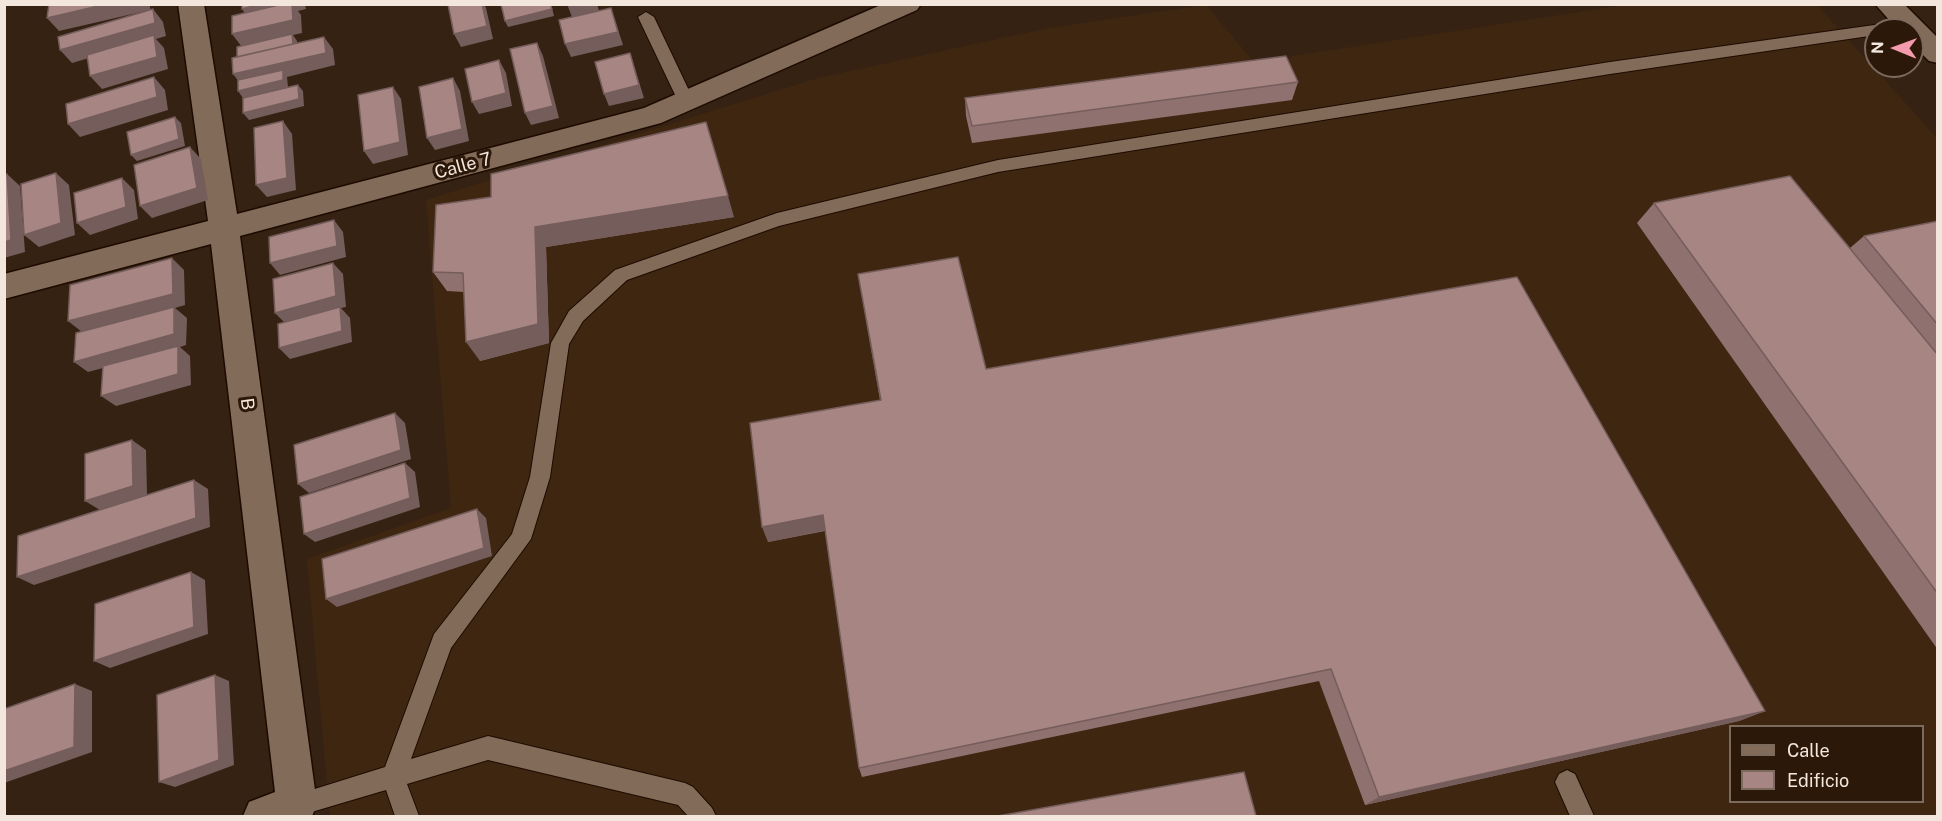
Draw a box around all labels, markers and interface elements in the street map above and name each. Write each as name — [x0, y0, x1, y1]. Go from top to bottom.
north arrow — [1864, 18, 1924, 78]
text: N — [1868, 41, 1887, 54]
street label: Calle 7 — [432, 148, 494, 184]
street label: B — [236, 397, 258, 411]
legend — [1729, 725, 1924, 803]
text: Calle — [1787, 740, 1830, 761]
text: Edificio — [1787, 770, 1849, 791]

